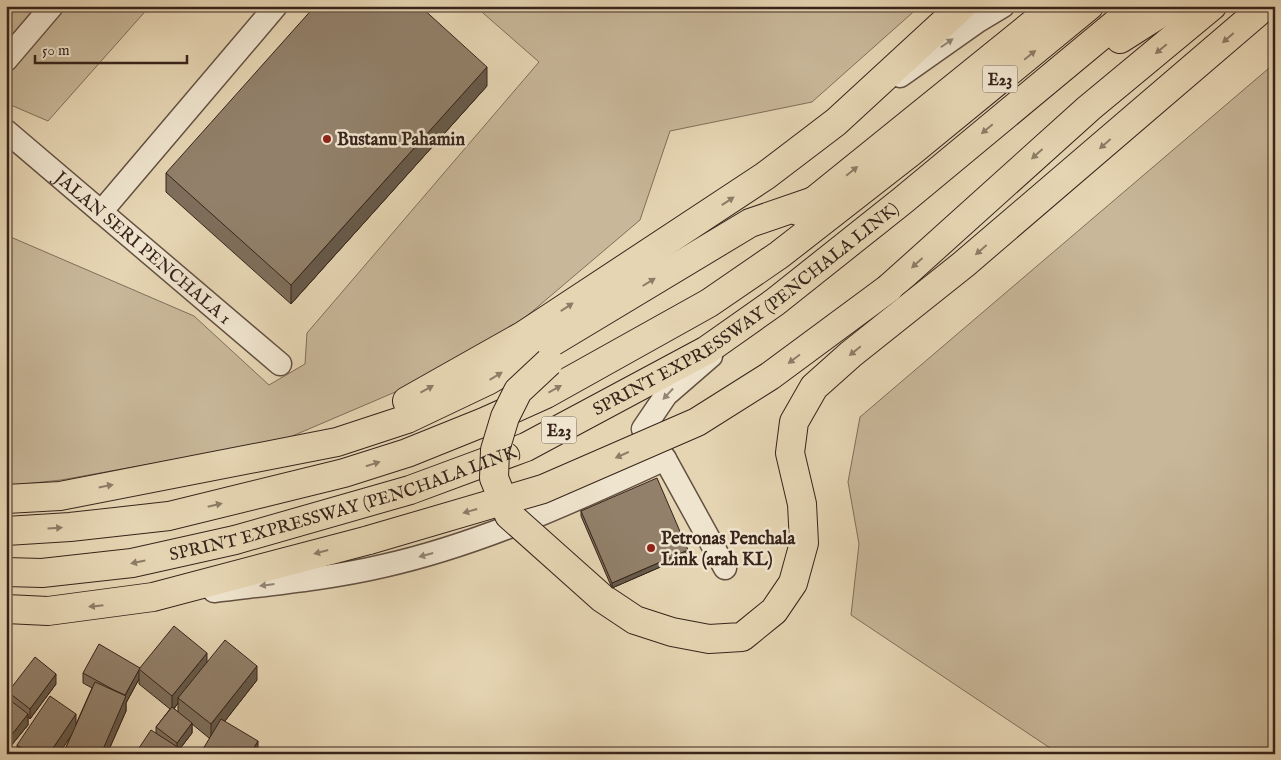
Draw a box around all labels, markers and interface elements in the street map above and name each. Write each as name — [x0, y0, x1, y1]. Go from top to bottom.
scale bar — [35, 32, 188, 64]
one-way arrow — [1221, 32, 1234, 43]
one-way arrow — [941, 38, 954, 48]
text: 50 m — [42, 41, 70, 60]
one-way arrow — [1154, 43, 1167, 54]
one-way arrow — [1024, 50, 1036, 61]
road number: E23 — [982, 66, 1018, 92]
one-way arrow — [981, 124, 994, 135]
place label: Bustanu Pahamin — [337, 129, 465, 152]
marker: Bustanu Pahamin — [321, 133, 333, 145]
one-way arrow — [1098, 138, 1111, 149]
one-way arrow — [1032, 148, 1044, 160]
one-way arrow — [845, 165, 858, 176]
street label: JALAN SERI PENCHALA 1 — [47, 166, 235, 330]
one-way arrow — [721, 196, 735, 206]
street label: SPRINT EXPRESSWAY (PENCHALA LINK) — [589, 198, 904, 422]
one-way arrow — [975, 244, 988, 255]
one-way arrow — [911, 257, 923, 269]
one-way arrow — [643, 277, 656, 286]
one-way arrow — [560, 302, 574, 312]
one-way arrow — [848, 346, 861, 357]
one-way arrow — [788, 353, 801, 364]
one-way arrow — [489, 371, 502, 380]
one-way arrow — [421, 385, 434, 394]
one-way arrow — [548, 385, 563, 393]
one-way arrow — [662, 388, 674, 400]
road number: E23 — [542, 416, 576, 444]
street label: SPRINT EXPRESSWAY (PENCHALA LINK) — [167, 440, 524, 567]
one-way arrow — [615, 451, 629, 459]
one-way arrow — [365, 460, 380, 467]
one-way arrow — [99, 482, 115, 490]
one-way arrow — [208, 501, 223, 509]
one-way arrow — [462, 507, 477, 515]
one-way arrow — [47, 524, 63, 532]
place label: Petronas Penchala Link (arah KL) — [661, 528, 797, 572]
marker: Petronas Penchala Link (arah KL) — [645, 542, 657, 554]
one-way arrow — [314, 548, 329, 556]
one-way arrow — [418, 551, 433, 559]
one-way arrow — [131, 558, 146, 566]
one-way arrow — [258, 581, 274, 589]
one-way arrow — [87, 603, 103, 611]

